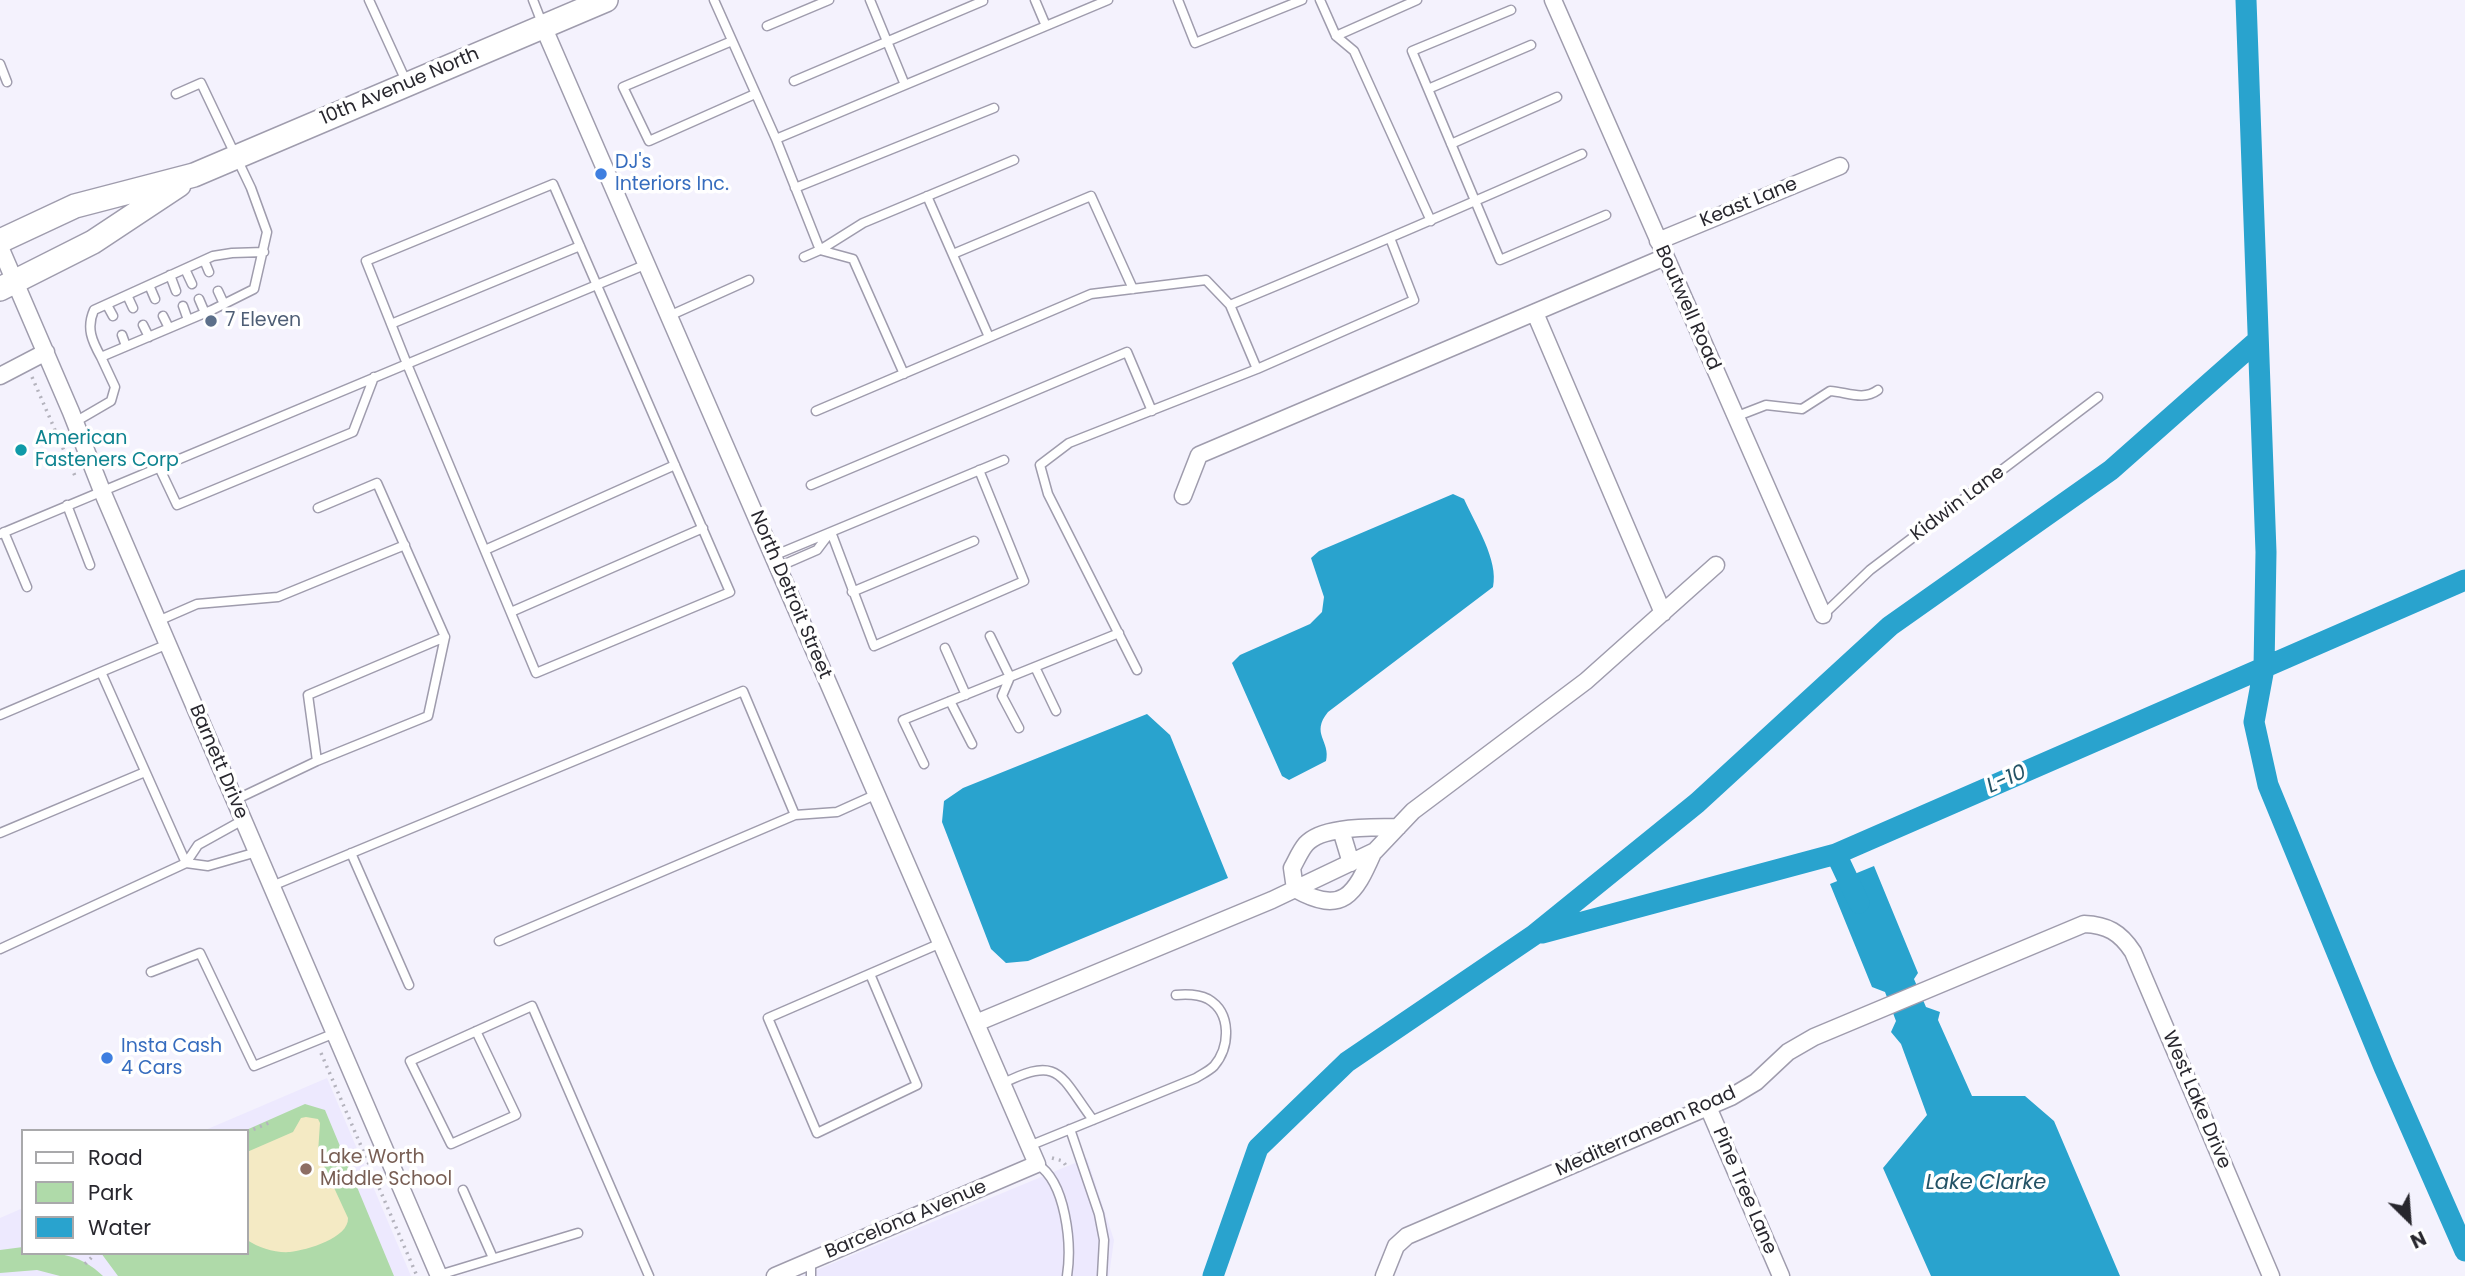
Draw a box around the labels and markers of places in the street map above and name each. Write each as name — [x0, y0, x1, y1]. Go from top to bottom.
place label: DJ's Interiors Inc. — [615, 152, 729, 196]
marker: DJ's Interiors Inc. — [593, 166, 609, 182]
place label: 7 Eleven — [225, 310, 301, 332]
marker: 7 Eleven — [203, 313, 219, 329]
place label: American Fasteners Corp — [35, 428, 179, 472]
marker: American Fasteners Corp — [13, 442, 29, 458]
place label: Insta Cash 4 Cars — [121, 1036, 222, 1080]
marker: Insta Cash 4 Cars — [99, 1050, 115, 1066]
place label: Lake Worth Middle School — [320, 1147, 452, 1191]
marker: Lake Worth Middle School — [298, 1161, 314, 1177]

